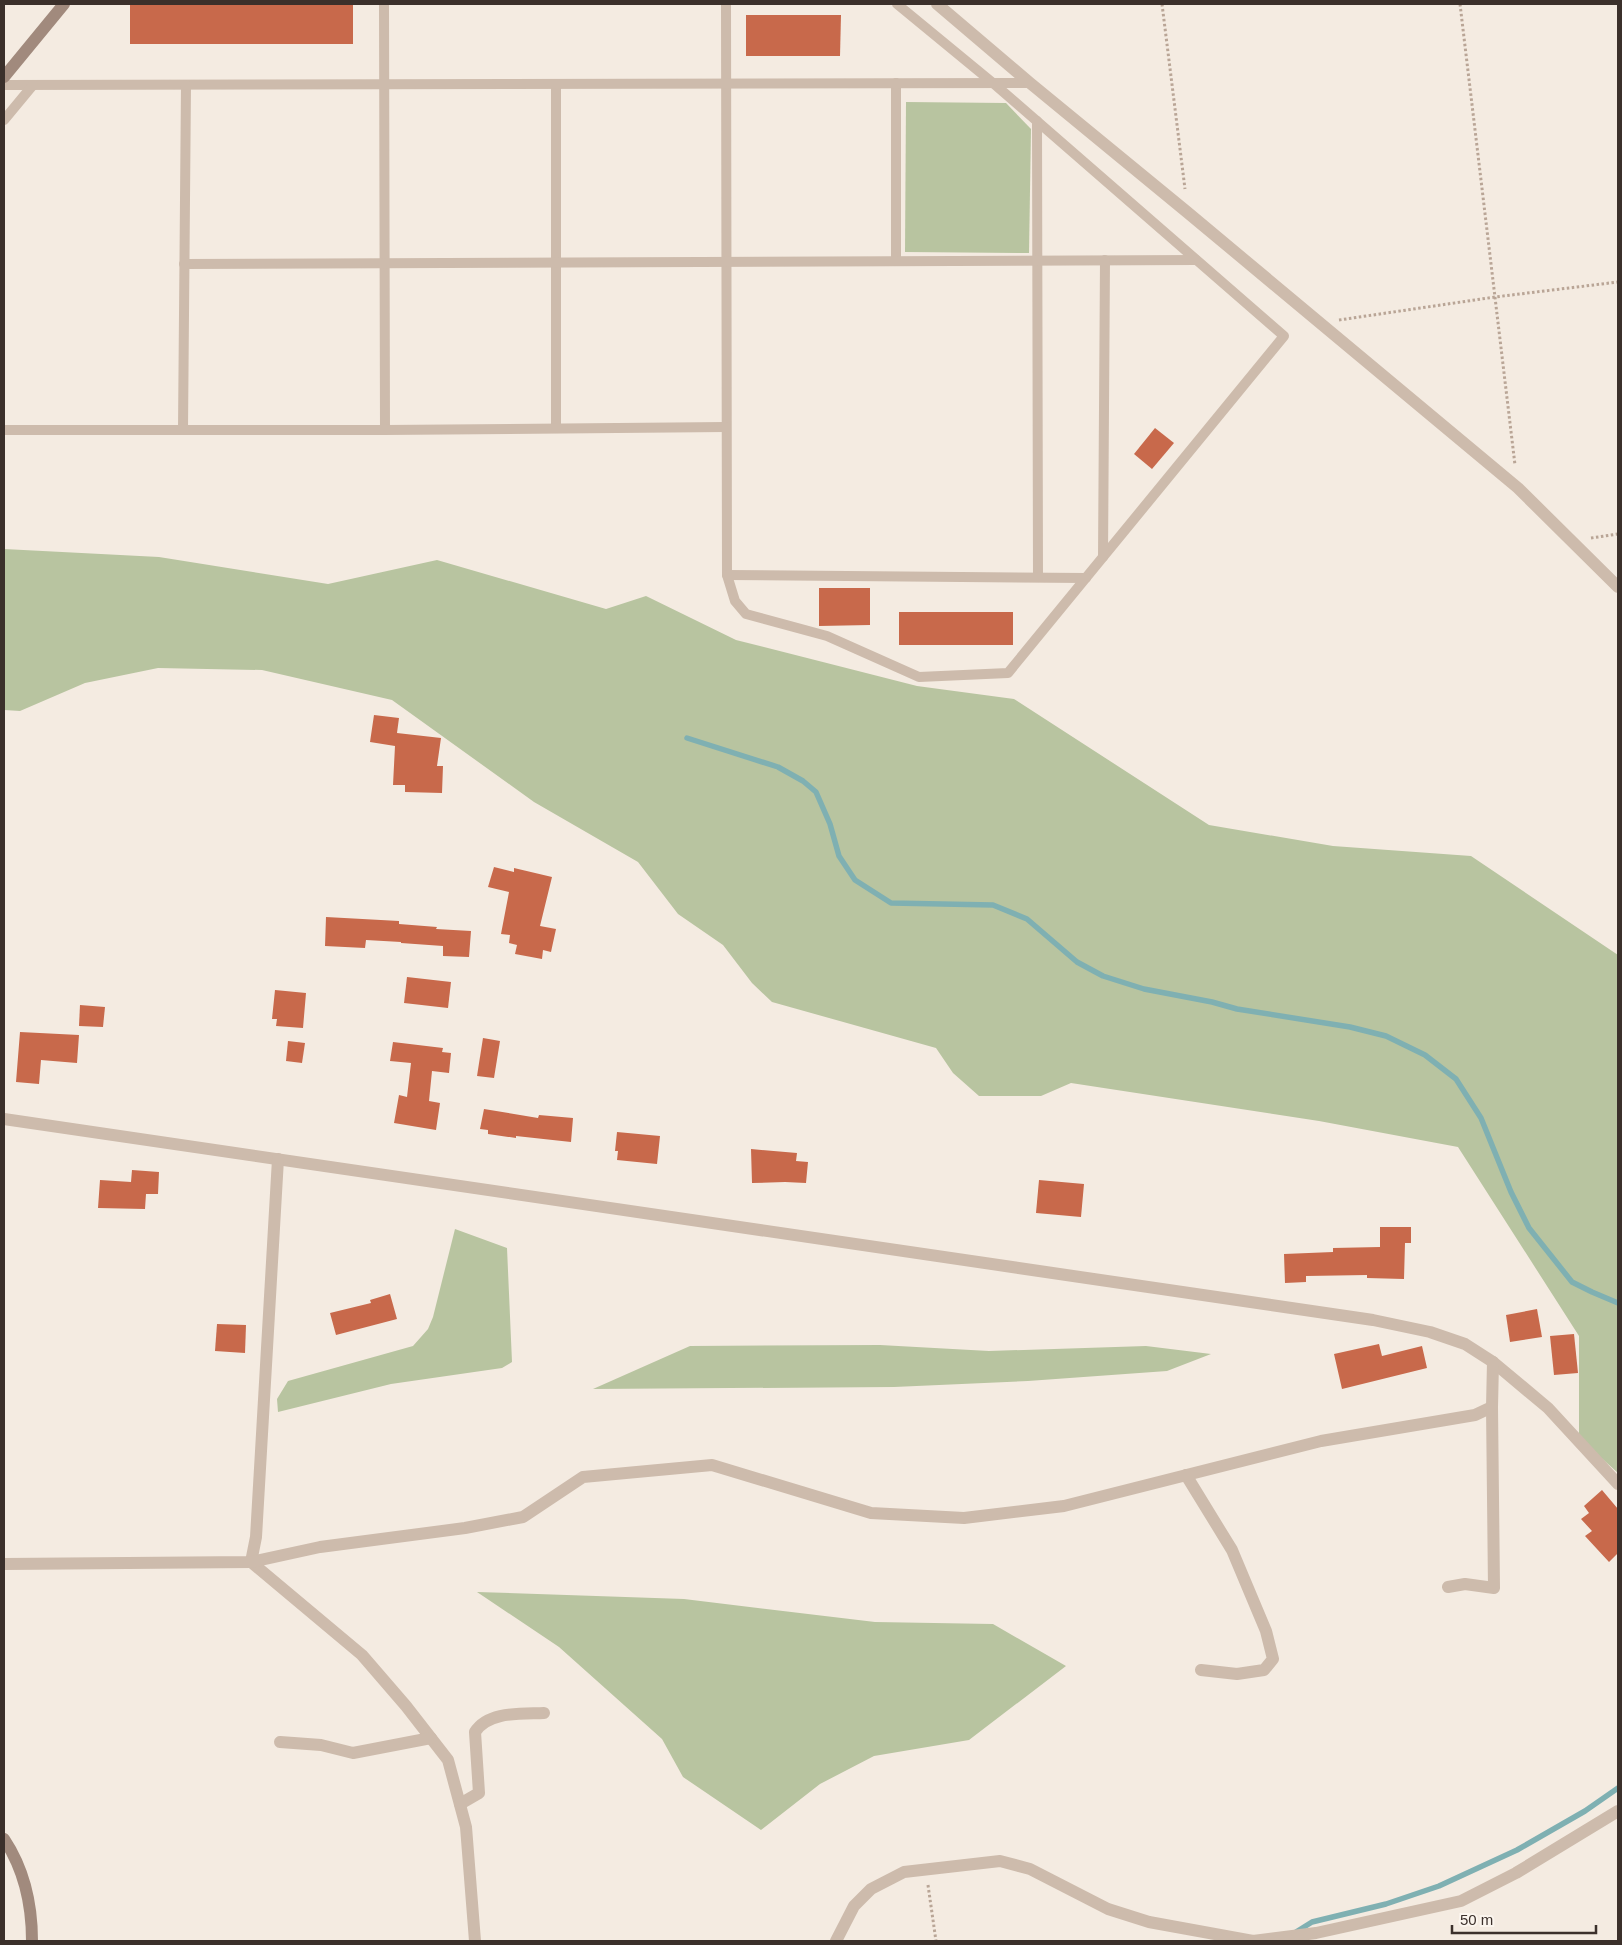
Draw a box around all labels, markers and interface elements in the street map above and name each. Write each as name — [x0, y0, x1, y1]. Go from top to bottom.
scale bar — [1452, 1902, 1596, 1934]
text: 50 m — [1460, 1911, 1493, 1928]

